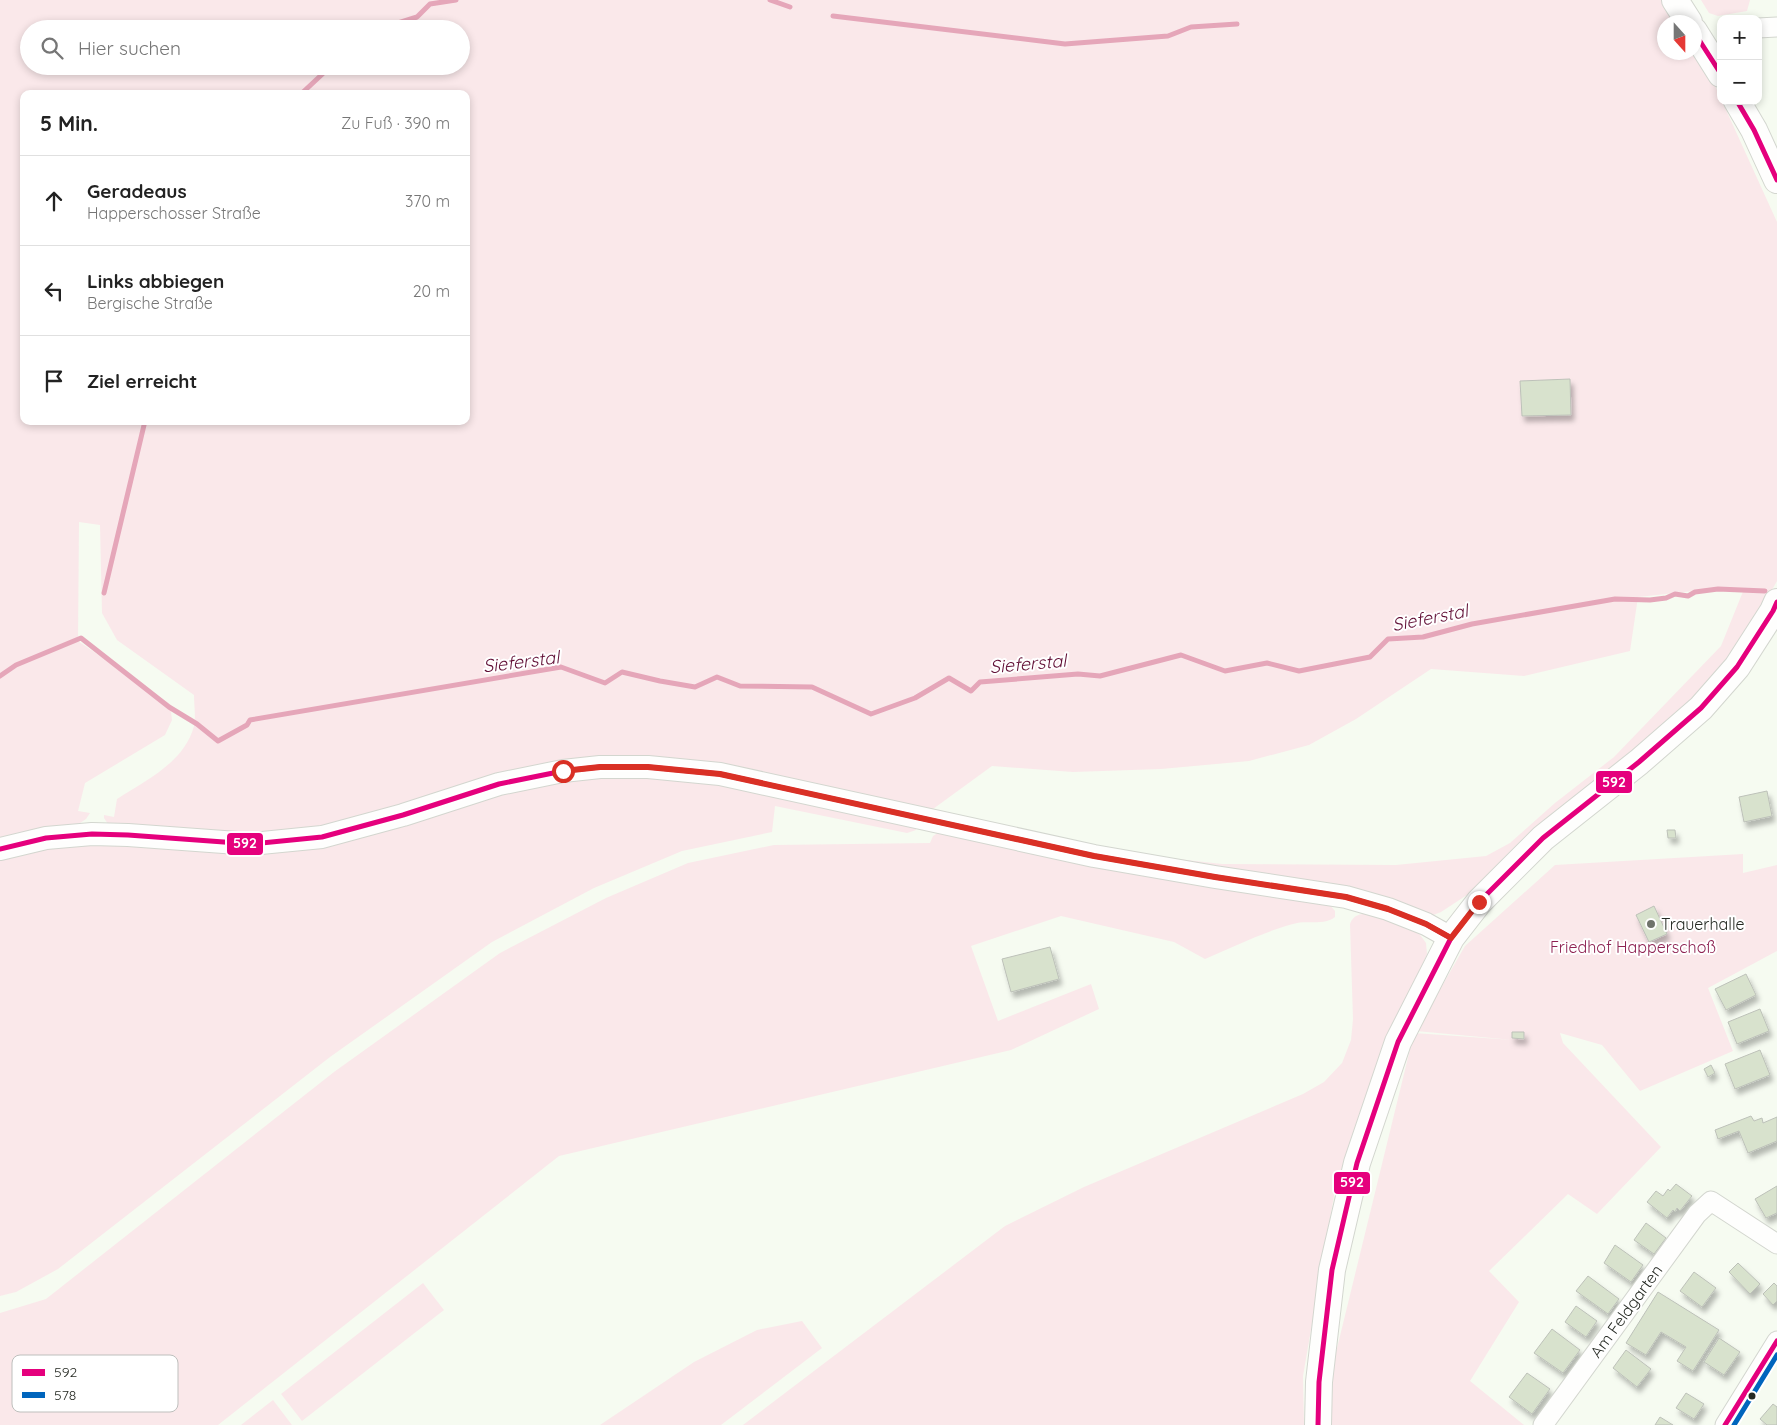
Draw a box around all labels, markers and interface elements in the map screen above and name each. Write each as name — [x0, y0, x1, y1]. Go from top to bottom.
north arrow — [1657, 15, 1702, 60]
map controls — [1717, 15, 1762, 105]
button: + — [1717, 15, 1762, 60]
search box — [20, 20, 470, 75]
icon: search — [38, 34, 66, 62]
text: Hier suchen — [78, 36, 181, 60]
button: − — [1717, 60, 1762, 105]
text: 5 Min. — [40, 110, 98, 136]
text: Zu Fuß · 390 m — [341, 113, 450, 133]
text: Geradeaus — [87, 179, 187, 203]
icon: ahead — [40, 187, 68, 215]
text: 370 m — [405, 191, 450, 211]
text: Happerschosser Straße — [87, 203, 261, 223]
text: Links abbiegen — [87, 269, 224, 293]
icon: left — [40, 277, 68, 305]
text: 20 m — [413, 281, 450, 301]
text: Bergische Straße — [87, 293, 213, 313]
icon: arrive — [40, 367, 68, 395]
text: Ziel erreicht — [87, 369, 197, 393]
water label: Sieferstal — [1390, 599, 1472, 636]
water label: Sieferstal — [482, 645, 562, 678]
water label: Sieferstal — [989, 649, 1069, 678]
route start — [552, 760, 575, 783]
line badge: 592 — [1595, 770, 1633, 794]
text: 592 — [1602, 773, 1626, 791]
line badge: 592 — [226, 832, 264, 856]
text: 592 — [233, 834, 257, 852]
route end — [1468, 891, 1491, 914]
place label: Trauerhalle — [1661, 914, 1745, 934]
marker: Trauerhalle — [1645, 918, 1657, 930]
park label: Friedhof Happerschoß — [1550, 937, 1716, 957]
line badge: 592 — [1333, 1171, 1371, 1195]
text: 592 — [1340, 1173, 1364, 1191]
street label: Am Feldgarten — [1586, 1261, 1666, 1361]
legend — [12, 1355, 178, 1412]
text: 592 — [54, 1363, 77, 1381]
text: 578 — [54, 1386, 76, 1404]
unlabelled marker — [1747, 1391, 1757, 1401]

